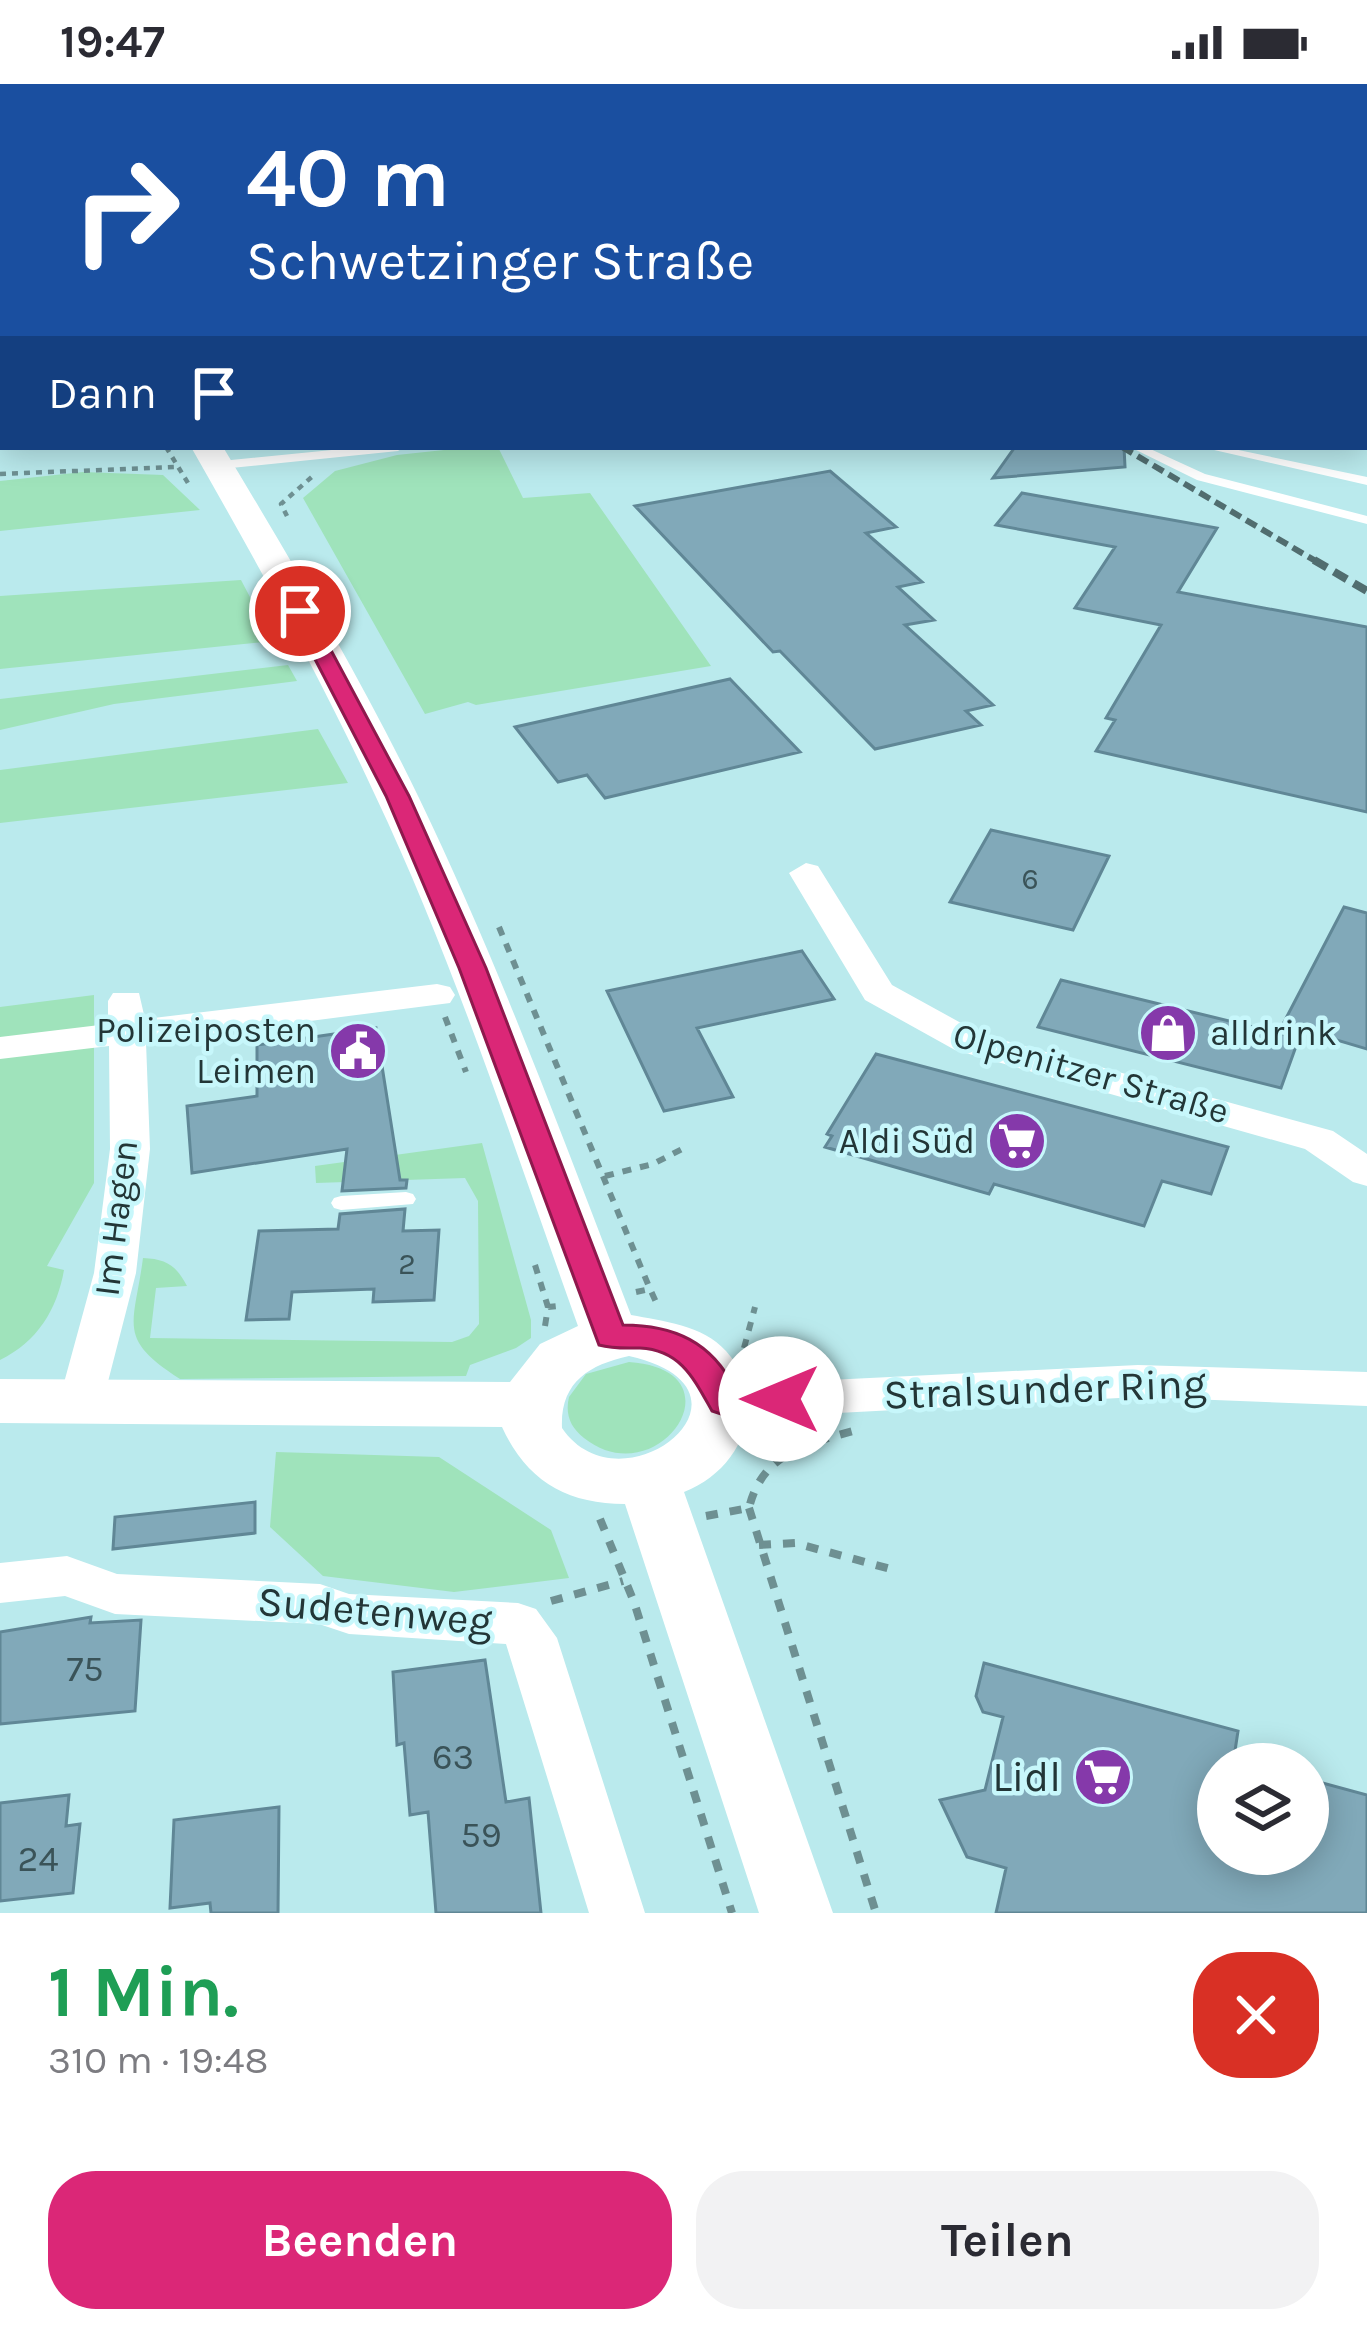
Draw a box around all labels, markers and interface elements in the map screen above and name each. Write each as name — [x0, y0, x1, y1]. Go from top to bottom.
text: 19:47 — [60, 16, 165, 68]
text: 40 m — [246, 129, 450, 227]
icon: right — [48, 132, 204, 288]
text: Schwetzinger Straße — [246, 229, 754, 293]
icon: arrive — [181, 360, 247, 426]
text: Dann — [48, 367, 157, 419]
pin — [249, 560, 351, 662]
icon: arrive — [267, 578, 333, 644]
house number: 6 — [1021, 861, 1039, 897]
shop icon: alldrink — [1137, 1002, 1199, 1064]
place label: Polizeiposten Leimen — [96, 1009, 316, 1092]
place label: alldrink — [1210, 1012, 1337, 1054]
street label: Olpenitzer Straße — [948, 1014, 1234, 1132]
public building icon: Polizeiposten Leimen — [327, 1020, 389, 1082]
supermarket icon: Aldi Süd — [986, 1110, 1048, 1172]
place label: Aldi Süd — [839, 1120, 975, 1162]
street label: Im Hagen — [86, 1138, 146, 1298]
house number: 2 — [398, 1246, 416, 1282]
position arrow — [718, 1336, 844, 1462]
street label: Stralsunder Ring — [883, 1358, 1208, 1420]
street label: Sudetenweg — [255, 1576, 495, 1646]
house number: 75 — [66, 1648, 104, 1690]
house number: 63 — [432, 1736, 474, 1778]
map controls — [1197, 1743, 1329, 1875]
button: layers — [1197, 1743, 1329, 1875]
supermarket icon: Lidl — [1072, 1746, 1134, 1808]
place label: Lidl — [992, 1752, 1061, 1802]
house number: 59 — [460, 1814, 502, 1856]
house number: 24 — [18, 1838, 58, 1880]
text: 1 Min. — [48, 1950, 239, 2034]
button: close — [1193, 1952, 1319, 2078]
text: 310 m · 19:48 — [48, 2037, 269, 2083]
button: Beenden — [48, 2171, 672, 2309]
button: Teilen — [696, 2171, 1319, 2309]

